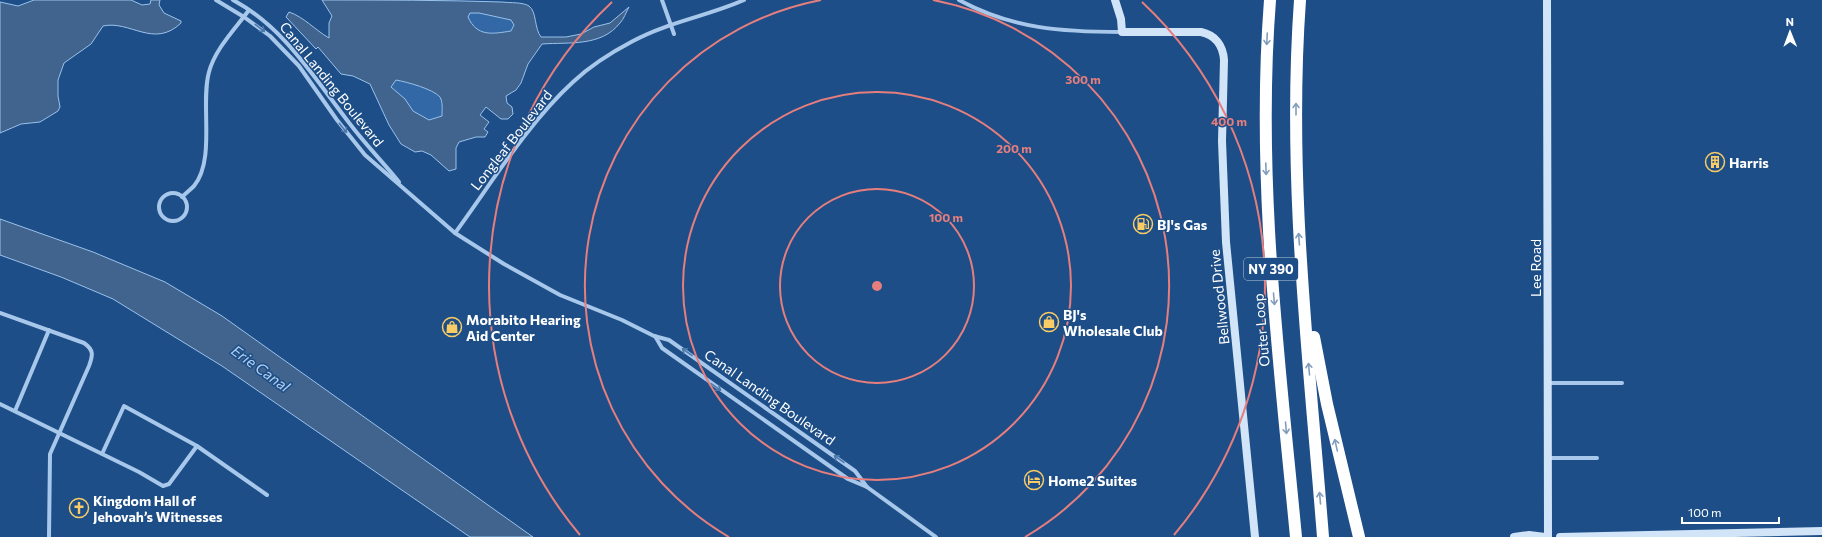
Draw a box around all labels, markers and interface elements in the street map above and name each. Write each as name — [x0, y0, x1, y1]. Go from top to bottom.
north arrow — [1770, 12, 1810, 52]
text: N — [1786, 15, 1794, 28]
street label: Canal Landing Boulevard — [276, 18, 388, 150]
one-way arrow — [255, 24, 266, 33]
one-way arrow — [1264, 32, 1271, 45]
text: 300 m — [1065, 72, 1101, 86]
street label: Longleaf Boulevard — [467, 87, 555, 193]
one-way arrow — [1292, 103, 1299, 116]
text: 400 m — [1211, 114, 1247, 128]
one-way arrow — [339, 122, 348, 133]
text: 200 m — [996, 141, 1032, 155]
building icon: Harris — [1704, 151, 1726, 173]
place label: Harris — [1729, 154, 1769, 171]
one-way arrow — [1262, 162, 1269, 175]
text: 100 m — [929, 210, 963, 224]
fuel station icon: BJ's Gas — [1132, 213, 1154, 235]
place label: BJ's Gas — [1157, 216, 1208, 233]
one-way arrow — [1296, 233, 1303, 246]
street label: Lee Road — [1527, 239, 1544, 297]
street label: Bellwood Drive — [1206, 248, 1232, 346]
road number: NY 390 — [1244, 258, 1298, 280]
centre of rings — [870, 279, 884, 293]
one-way arrow — [1270, 292, 1277, 305]
street label: Outer Loop — [1249, 293, 1273, 367]
place label: BJ's Wholesale Club — [1063, 306, 1163, 339]
place label: Morabito Hearing Aid Center — [466, 311, 581, 344]
shop icon: BJ's Wholesale Club — [1038, 311, 1060, 333]
shop icon: Morabito Hearing Aid Center — [441, 316, 463, 338]
water label: Erie Canal — [228, 341, 295, 396]
street label: Canal Landing Boulevard — [701, 345, 839, 449]
one-way arrow — [682, 348, 693, 356]
one-way arrow — [1306, 363, 1313, 376]
one-way arrow — [711, 383, 722, 391]
one-way arrow — [1282, 421, 1289, 434]
one-way arrow — [1332, 439, 1340, 452]
one-way arrow — [834, 455, 845, 463]
hotel icon: Home2 Suites — [1023, 469, 1045, 491]
place label: Home2 Suites — [1048, 472, 1138, 489]
place label: Kingdom Hall of Jehovah’s Witnesses — [93, 492, 223, 525]
one-way arrow — [1316, 492, 1324, 505]
church icon: Kingdom Hall of Jehovah’s Witnesses — [68, 497, 90, 519]
scale bar — [1682, 499, 1779, 525]
text: 100 m — [1688, 505, 1722, 519]

